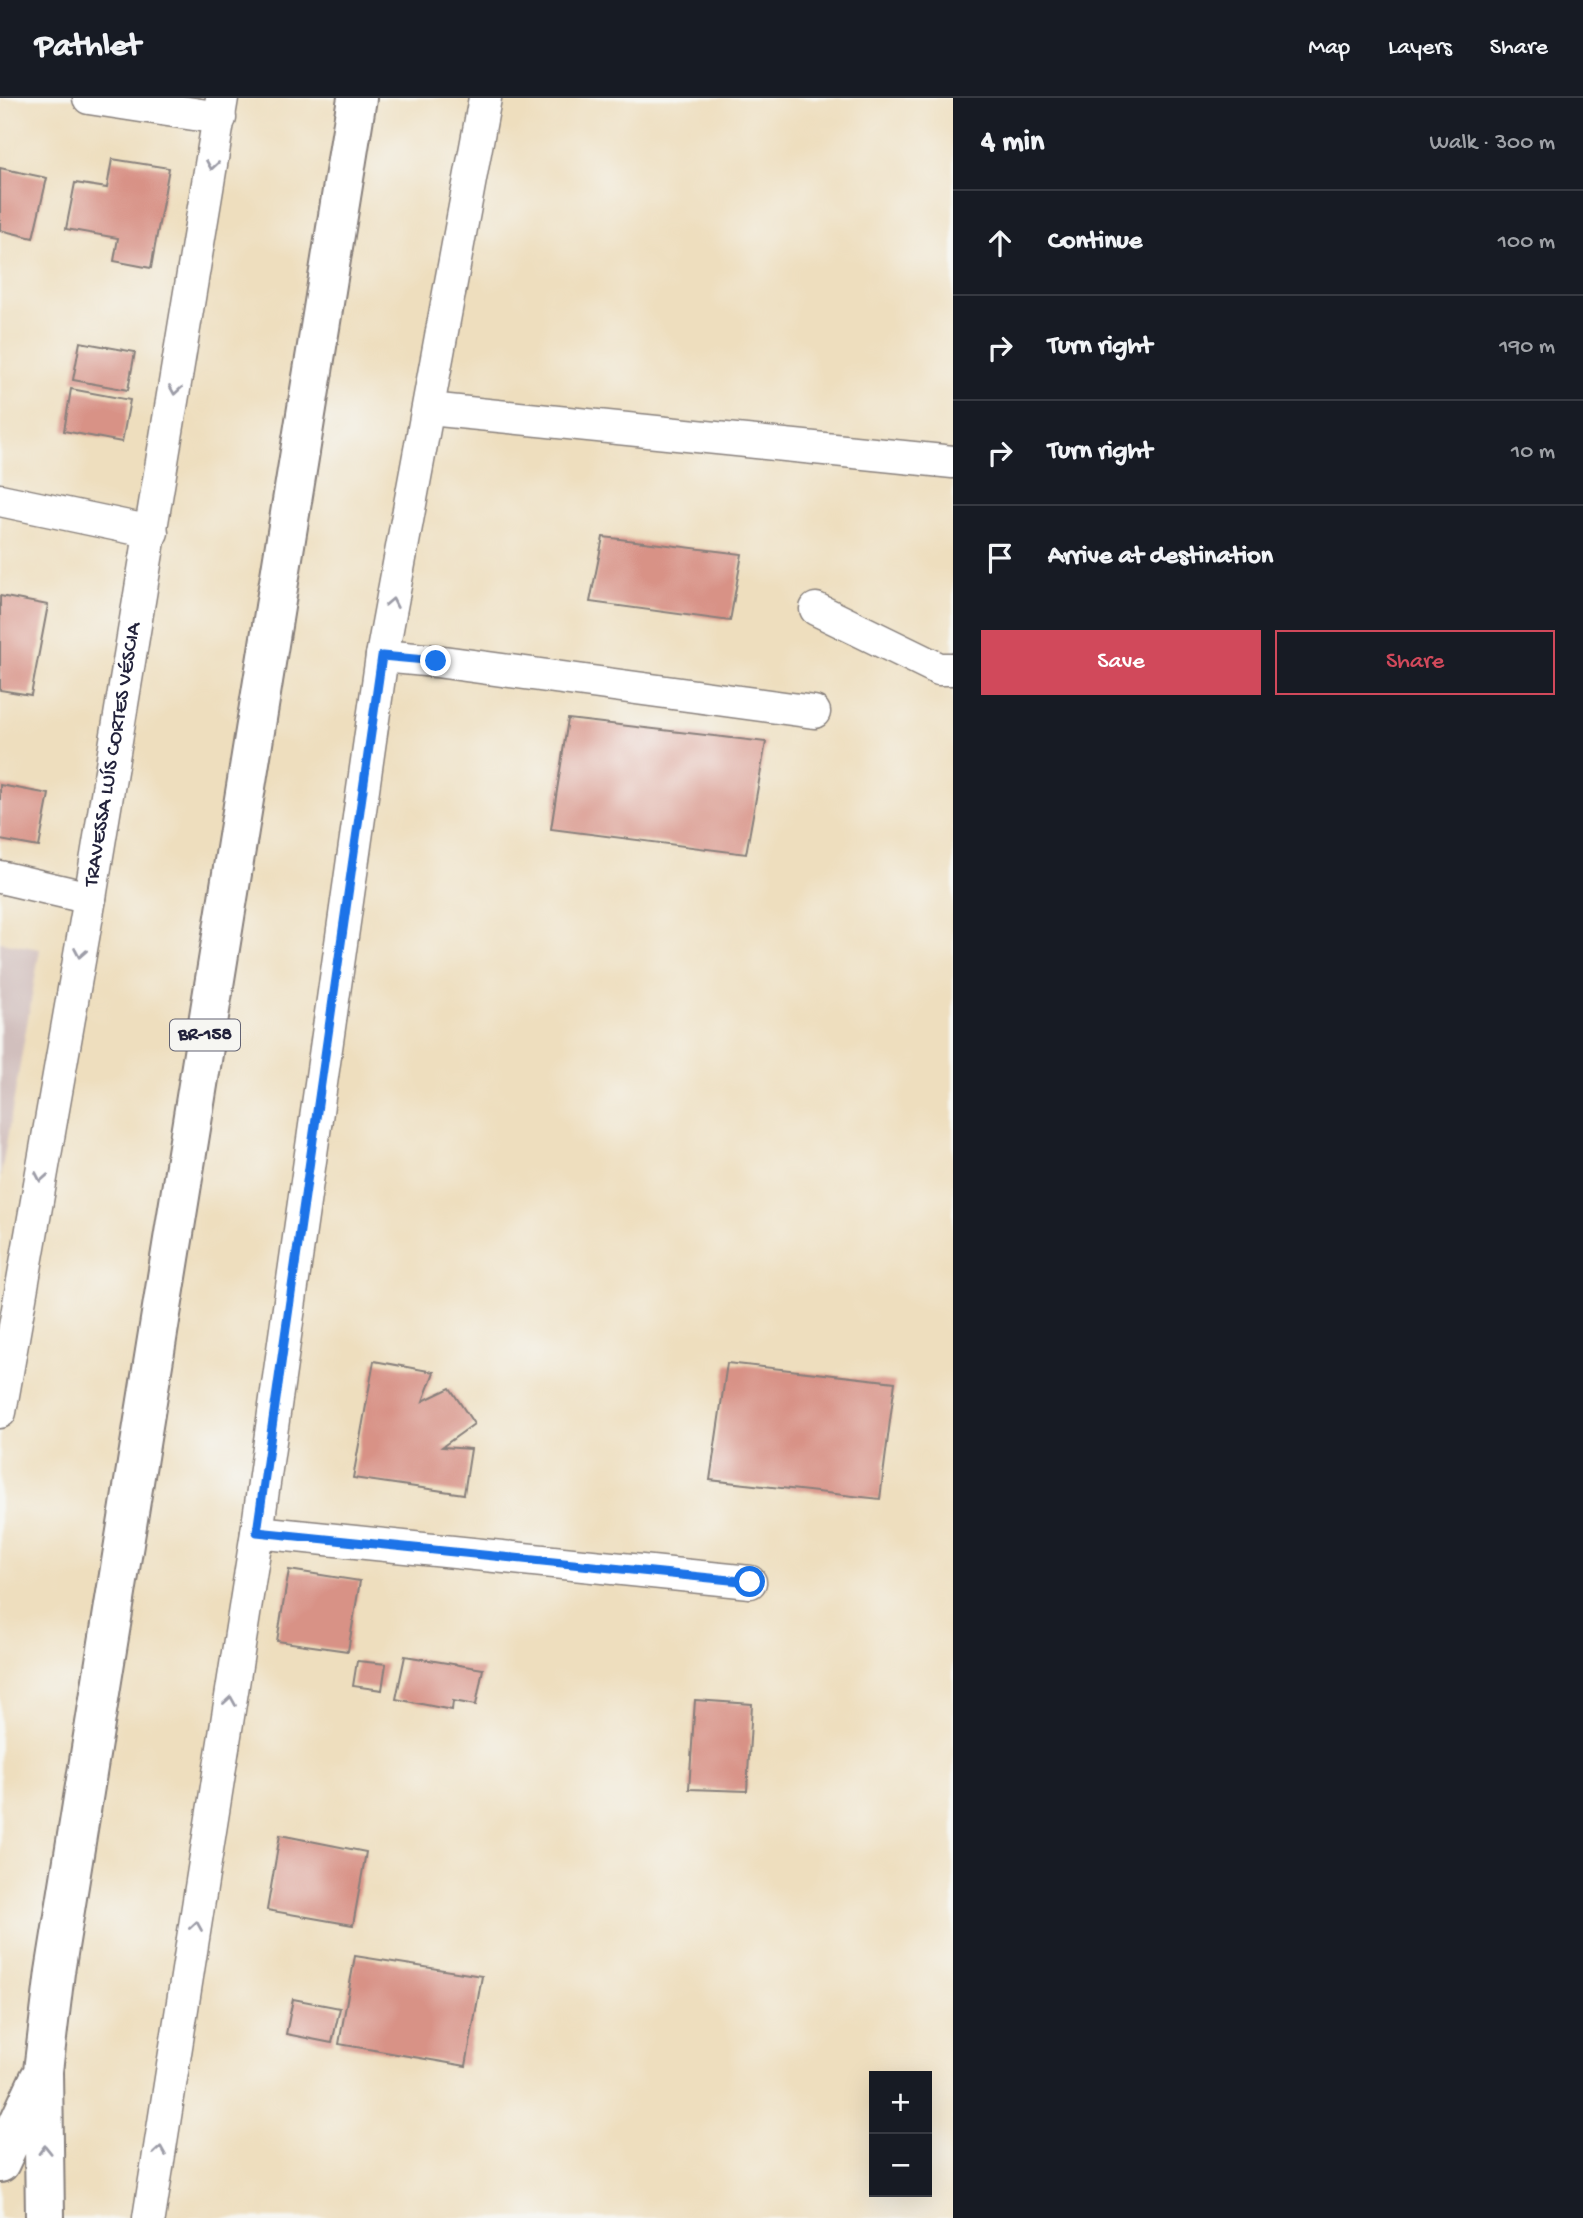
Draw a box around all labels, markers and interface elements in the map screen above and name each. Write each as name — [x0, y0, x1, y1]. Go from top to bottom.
text: Pathlet — [35, 29, 141, 67]
text: Map — [1308, 34, 1350, 63]
text: Layers — [1388, 34, 1452, 63]
text: Share — [1490, 34, 1548, 63]
text: 4 min — [981, 126, 1044, 161]
text: Walk · 300 m — [1429, 130, 1555, 157]
one-way arrow — [205, 160, 220, 171]
icon: ahead — [981, 224, 1019, 262]
text: Continue — [1048, 227, 1142, 258]
text: 100 m — [1498, 229, 1555, 256]
icon: right — [981, 329, 1019, 367]
text: Turn right — [1048, 332, 1152, 363]
text: 190 m — [1499, 334, 1555, 361]
one-way arrow — [168, 384, 183, 396]
icon: right — [981, 434, 1019, 472]
text: Turn right — [1048, 437, 1152, 468]
text: 10 m — [1511, 439, 1555, 466]
icon: arrive — [981, 539, 1019, 577]
text: Arrive at destination — [1048, 542, 1273, 573]
one-way arrow — [384, 597, 399, 609]
street label: TRAVESSA LUÍS CORTES VÉSCIA — [79, 619, 148, 890]
button: Save — [981, 630, 1261, 695]
button: Share — [1275, 630, 1555, 695]
route end — [420, 645, 451, 676]
one-way arrow — [74, 946, 89, 958]
road number: BR-158 — [170, 1020, 240, 1051]
one-way arrow — [34, 1171, 49, 1183]
route start — [734, 1566, 765, 1597]
one-way arrow — [223, 1695, 238, 1707]
one-way arrow — [188, 1920, 203, 1932]
map controls — [869, 2071, 932, 2197]
button: + — [869, 2071, 932, 2134]
button: − — [869, 2134, 932, 2197]
one-way arrow — [37, 2144, 53, 2155]
one-way arrow — [152, 2145, 167, 2157]

